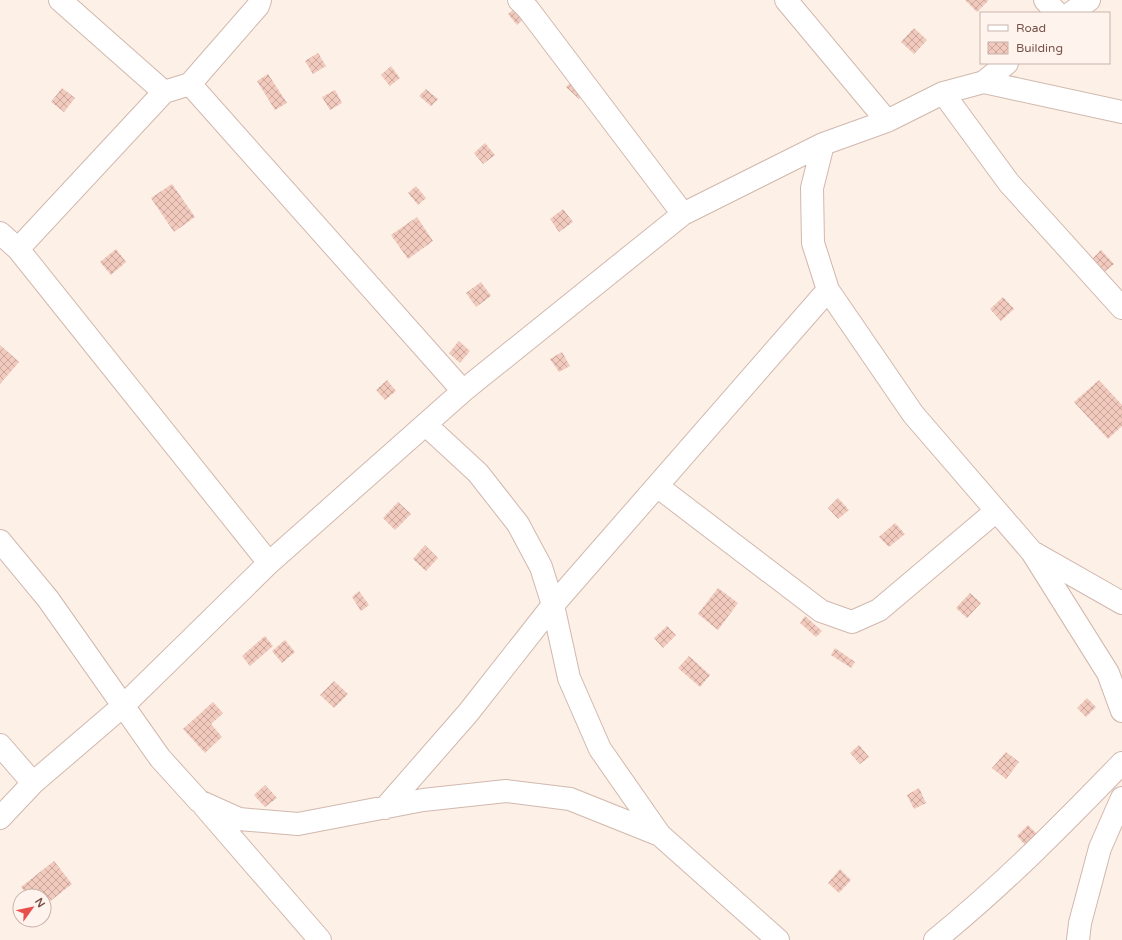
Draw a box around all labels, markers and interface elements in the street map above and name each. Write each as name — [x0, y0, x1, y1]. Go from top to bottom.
legend — [980, 12, 1110, 64]
text: Road — [1016, 21, 1046, 35]
text: Building — [1016, 41, 1063, 55]
north arrow — [12, 888, 52, 928]
text: N — [32, 896, 48, 910]

